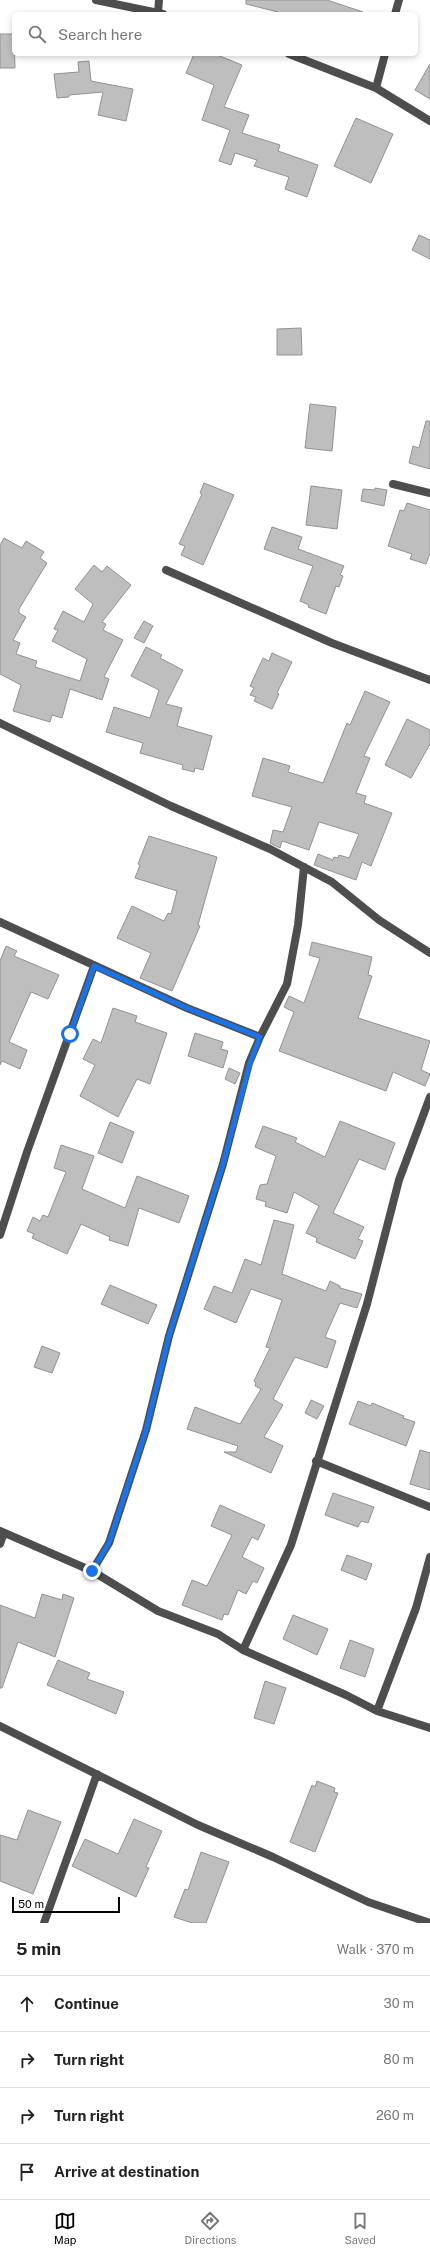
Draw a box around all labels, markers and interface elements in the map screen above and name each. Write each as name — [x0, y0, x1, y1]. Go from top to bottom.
search box — [12, 12, 418, 56]
icon: search — [26, 23, 48, 45]
text: Search here — [58, 26, 142, 43]
route start — [61, 1025, 79, 1043]
route end — [83, 1562, 101, 1580]
scale bar — [12, 1895, 120, 1914]
text: 50 m — [18, 1898, 44, 1910]
text: 5 min — [16, 1939, 61, 1959]
text: Walk · 370 m — [337, 1942, 414, 1957]
icon: ahead — [16, 1993, 38, 2015]
text: Continue — [54, 1995, 119, 2012]
text: 30 m — [384, 1996, 414, 2011]
icon: right — [16, 2049, 38, 2071]
text: Turn right — [54, 2051, 124, 2068]
text: 80 m — [383, 2052, 414, 2067]
icon: right — [16, 2105, 38, 2127]
text: Turn right — [54, 2107, 124, 2124]
text: 260 m — [376, 2108, 414, 2123]
icon: arrive — [16, 2161, 38, 2183]
text: Arrive at destination — [54, 2163, 199, 2180]
tab: Map — [54, 2210, 76, 2246]
tab: Directions — [185, 2210, 236, 2246]
tab: Saved — [344, 2210, 376, 2246]

